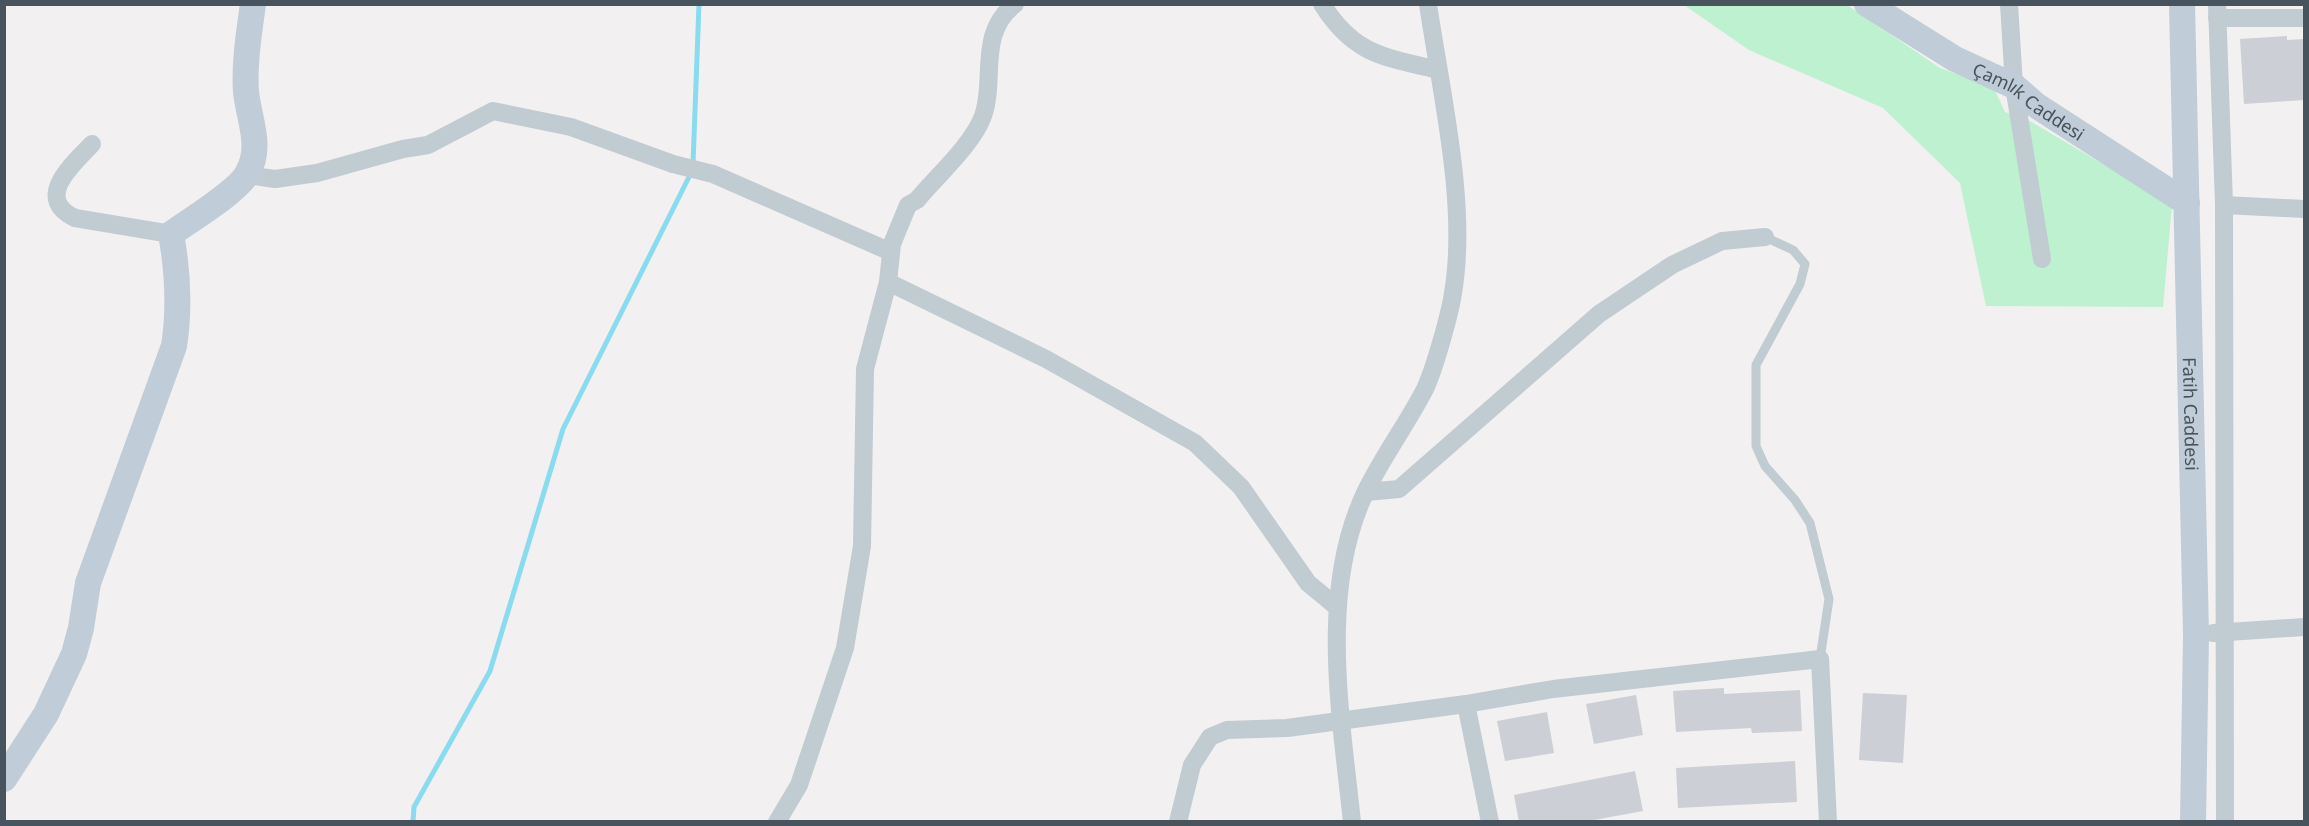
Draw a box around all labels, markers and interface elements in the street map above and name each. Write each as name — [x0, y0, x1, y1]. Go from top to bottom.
street label: Çamlık Caddesi — [1969, 57, 2089, 146]
street label: Fatih Caddesi — [2178, 357, 2204, 471]

